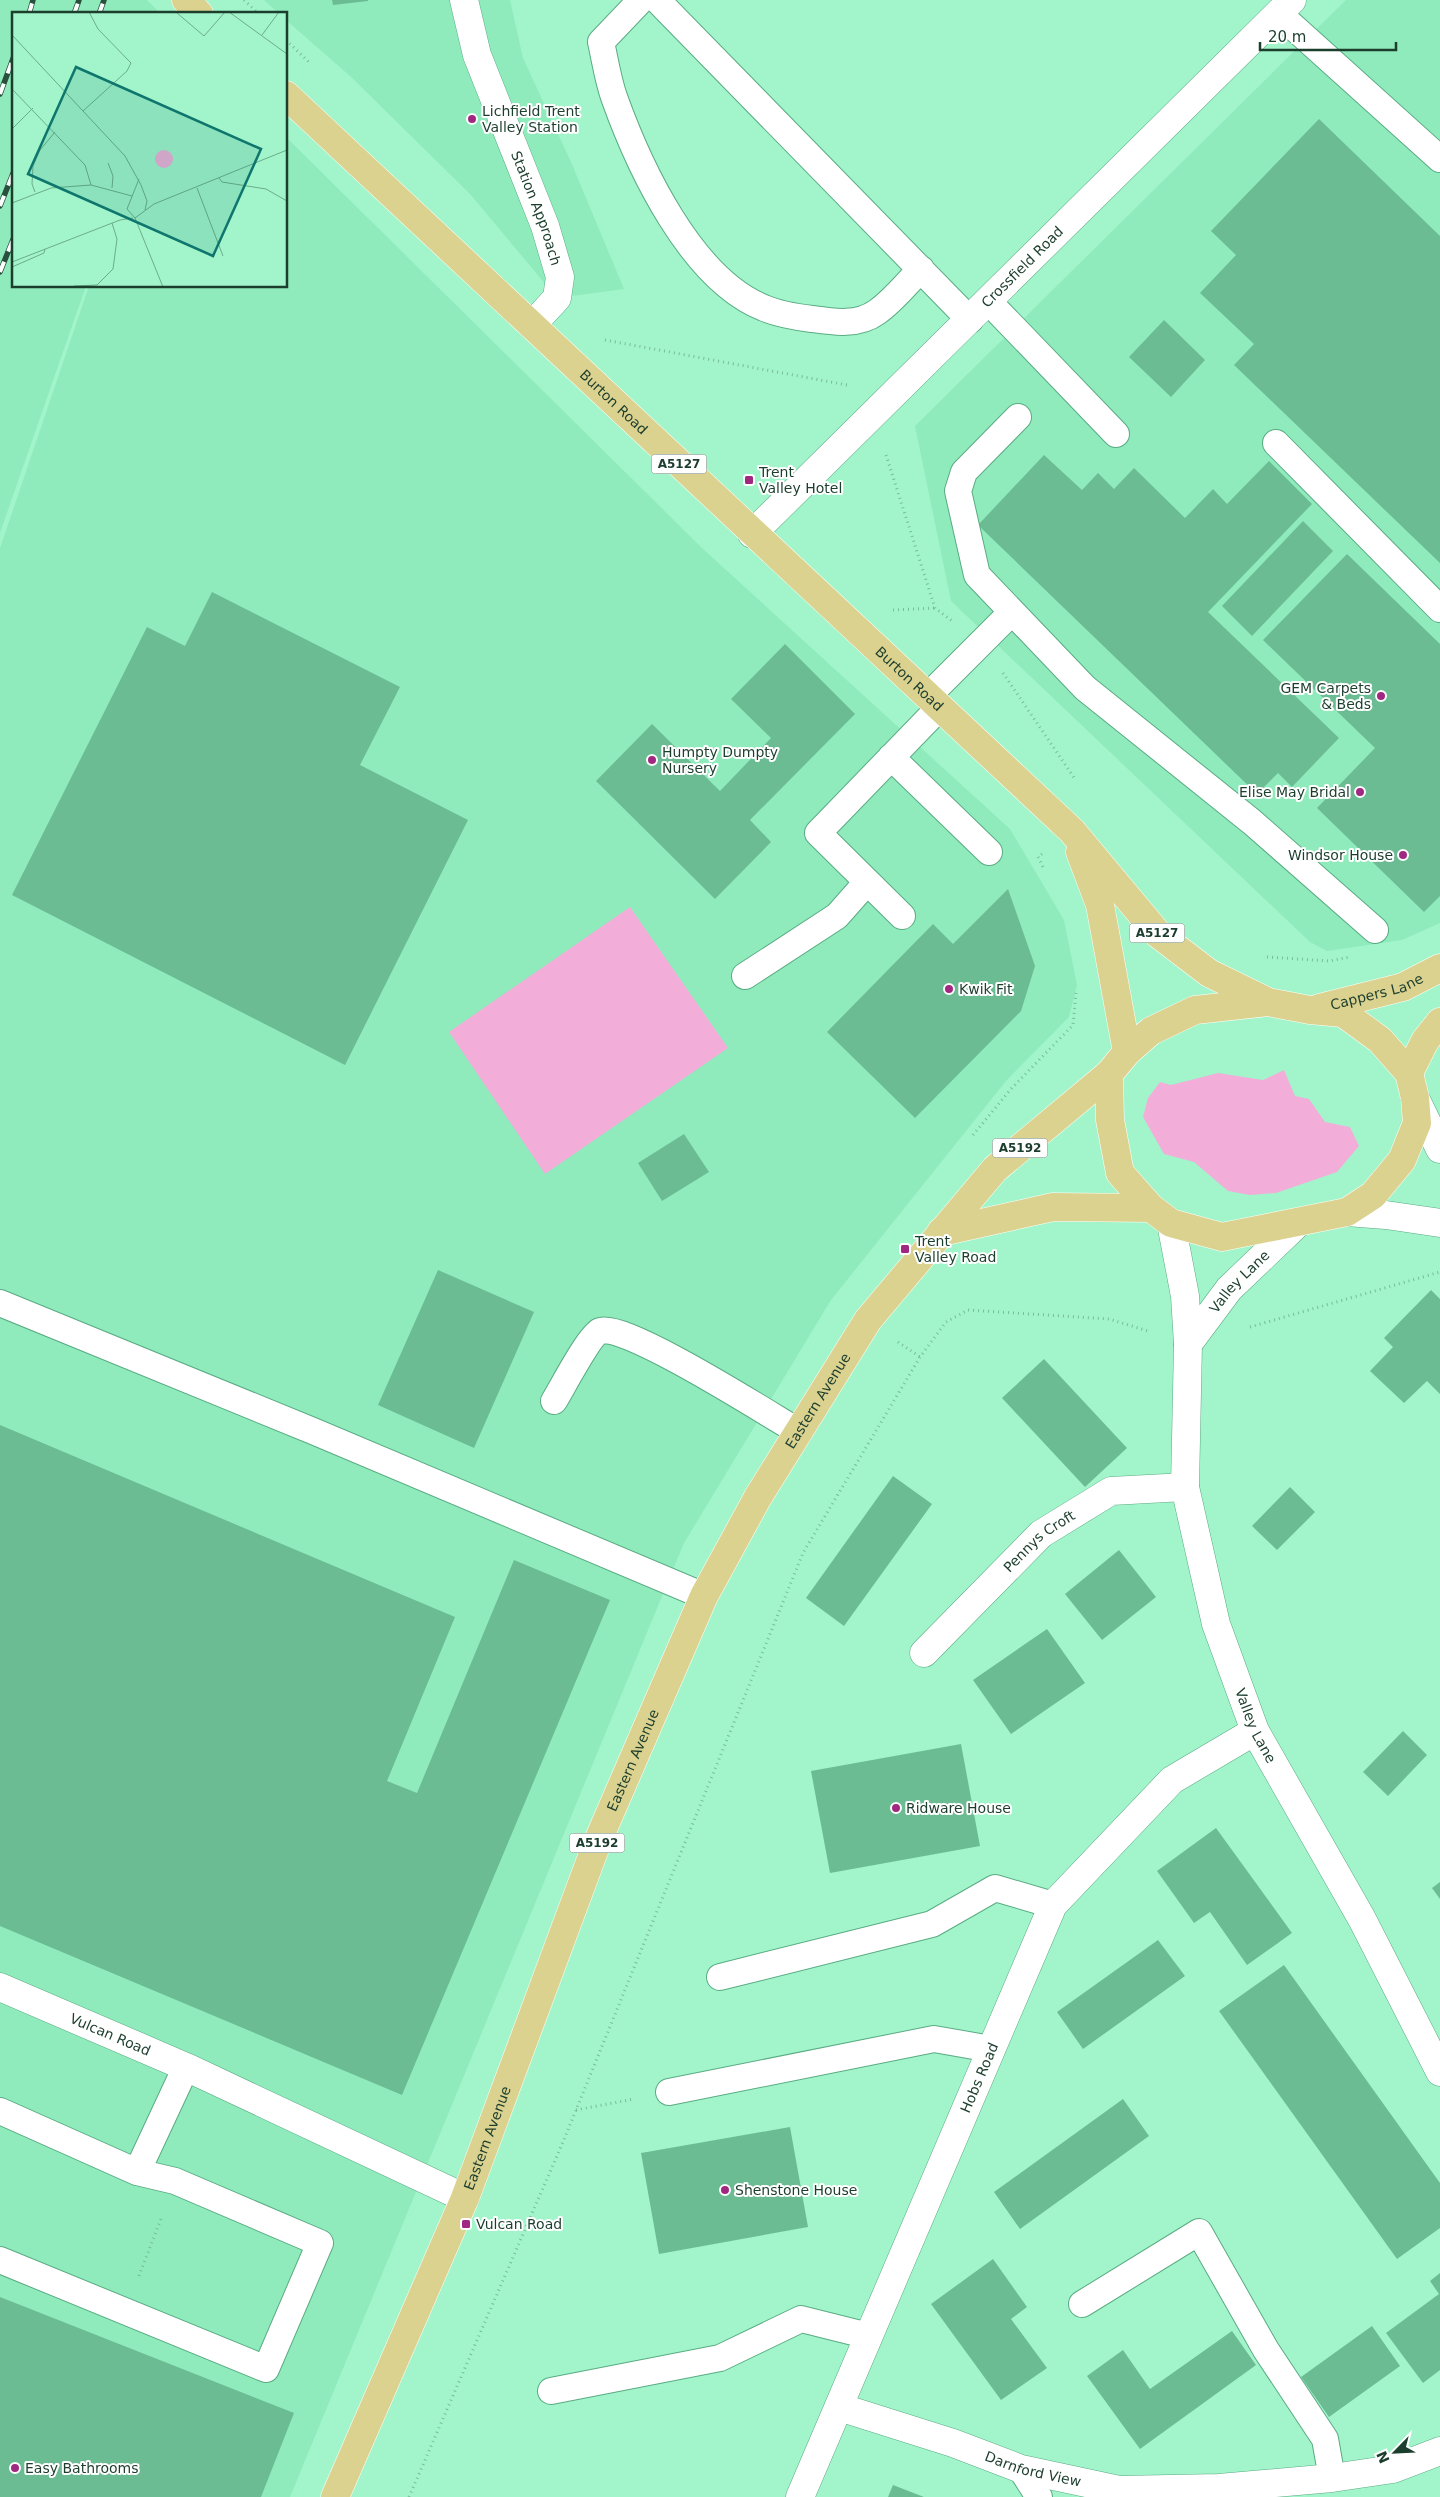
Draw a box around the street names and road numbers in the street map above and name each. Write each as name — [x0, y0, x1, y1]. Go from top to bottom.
street label: Station Approach — [508, 149, 564, 267]
street label: Crossfield Road — [978, 223, 1066, 311]
street label: Burton Road — [577, 366, 651, 437]
road number: A5127 — [652, 454, 706, 474]
street label: Burton Road — [872, 643, 947, 714]
road number: A5127 — [1130, 924, 1184, 942]
street label: Cappers Lane — [1329, 970, 1426, 1013]
road number: A5192 — [992, 1138, 1048, 1158]
street label: Valley Lane — [1206, 1247, 1272, 1316]
street label: Eastern Avenue — [782, 1350, 854, 1452]
street label: Pennys Croft — [1000, 1507, 1078, 1575]
street label: Valley Lane — [1232, 1686, 1279, 1766]
street label: Eastern Avenue — [604, 1707, 662, 1814]
road number: A5192 — [570, 1834, 624, 1852]
street label: Vulcan Road — [67, 2010, 153, 2059]
street label: Hobs Road — [957, 2040, 1001, 2115]
street label: Eastern Avenue — [461, 2084, 514, 2192]
street label: Darnford View — [983, 2448, 1083, 2490]

